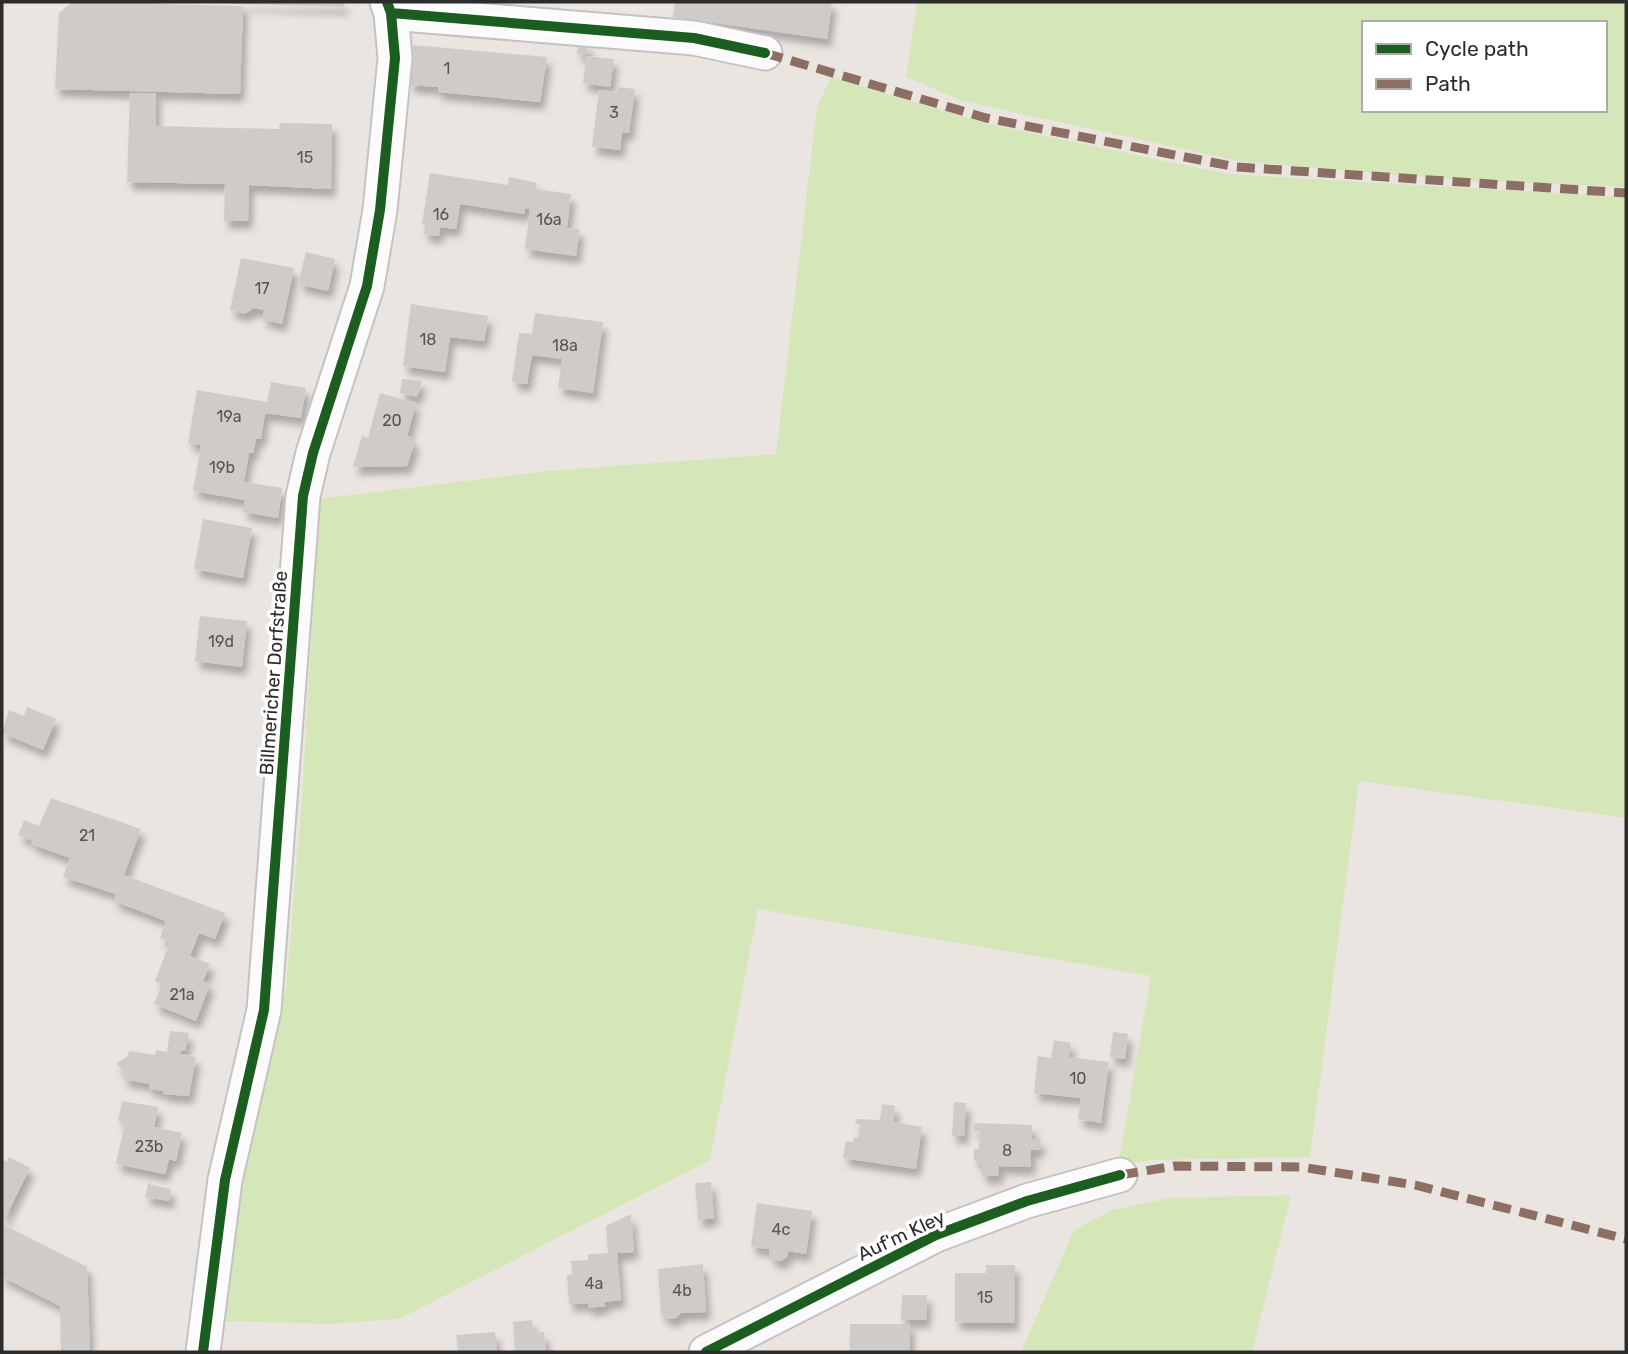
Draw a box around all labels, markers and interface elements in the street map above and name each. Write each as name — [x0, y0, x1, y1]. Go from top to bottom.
legend — [1362, 21, 1607, 112]
text: Cycle path — [1425, 36, 1529, 61]
house number: 1 — [444, 59, 450, 78]
text: Path — [1425, 71, 1471, 96]
house number: 3 — [609, 103, 619, 122]
house number: 15 — [297, 148, 313, 167]
house number: 16 — [433, 205, 450, 224]
house number: 16a — [536, 210, 562, 229]
house number: 17 — [254, 279, 270, 298]
house number: 18 — [419, 330, 437, 349]
house number: 18a — [552, 336, 578, 355]
house number: 19a — [216, 407, 242, 426]
house number: 20 — [382, 411, 402, 430]
house number: 19b — [209, 458, 235, 477]
street label: Billmericher Dorfstraße — [255, 570, 292, 776]
house number: 19d — [208, 632, 234, 651]
house number: 21 — [79, 826, 95, 845]
house number: 21a — [169, 985, 195, 1004]
house number: 10 — [1069, 1069, 1087, 1088]
house number: 23b — [135, 1137, 163, 1156]
house number: 8 — [1002, 1141, 1012, 1160]
street label: Auf'm Kley — [854, 1205, 949, 1266]
house number: 4c — [772, 1220, 791, 1239]
house number: 4a — [585, 1274, 603, 1293]
house number: 4b — [672, 1281, 692, 1300]
house number: 15 — [977, 1288, 993, 1307]

